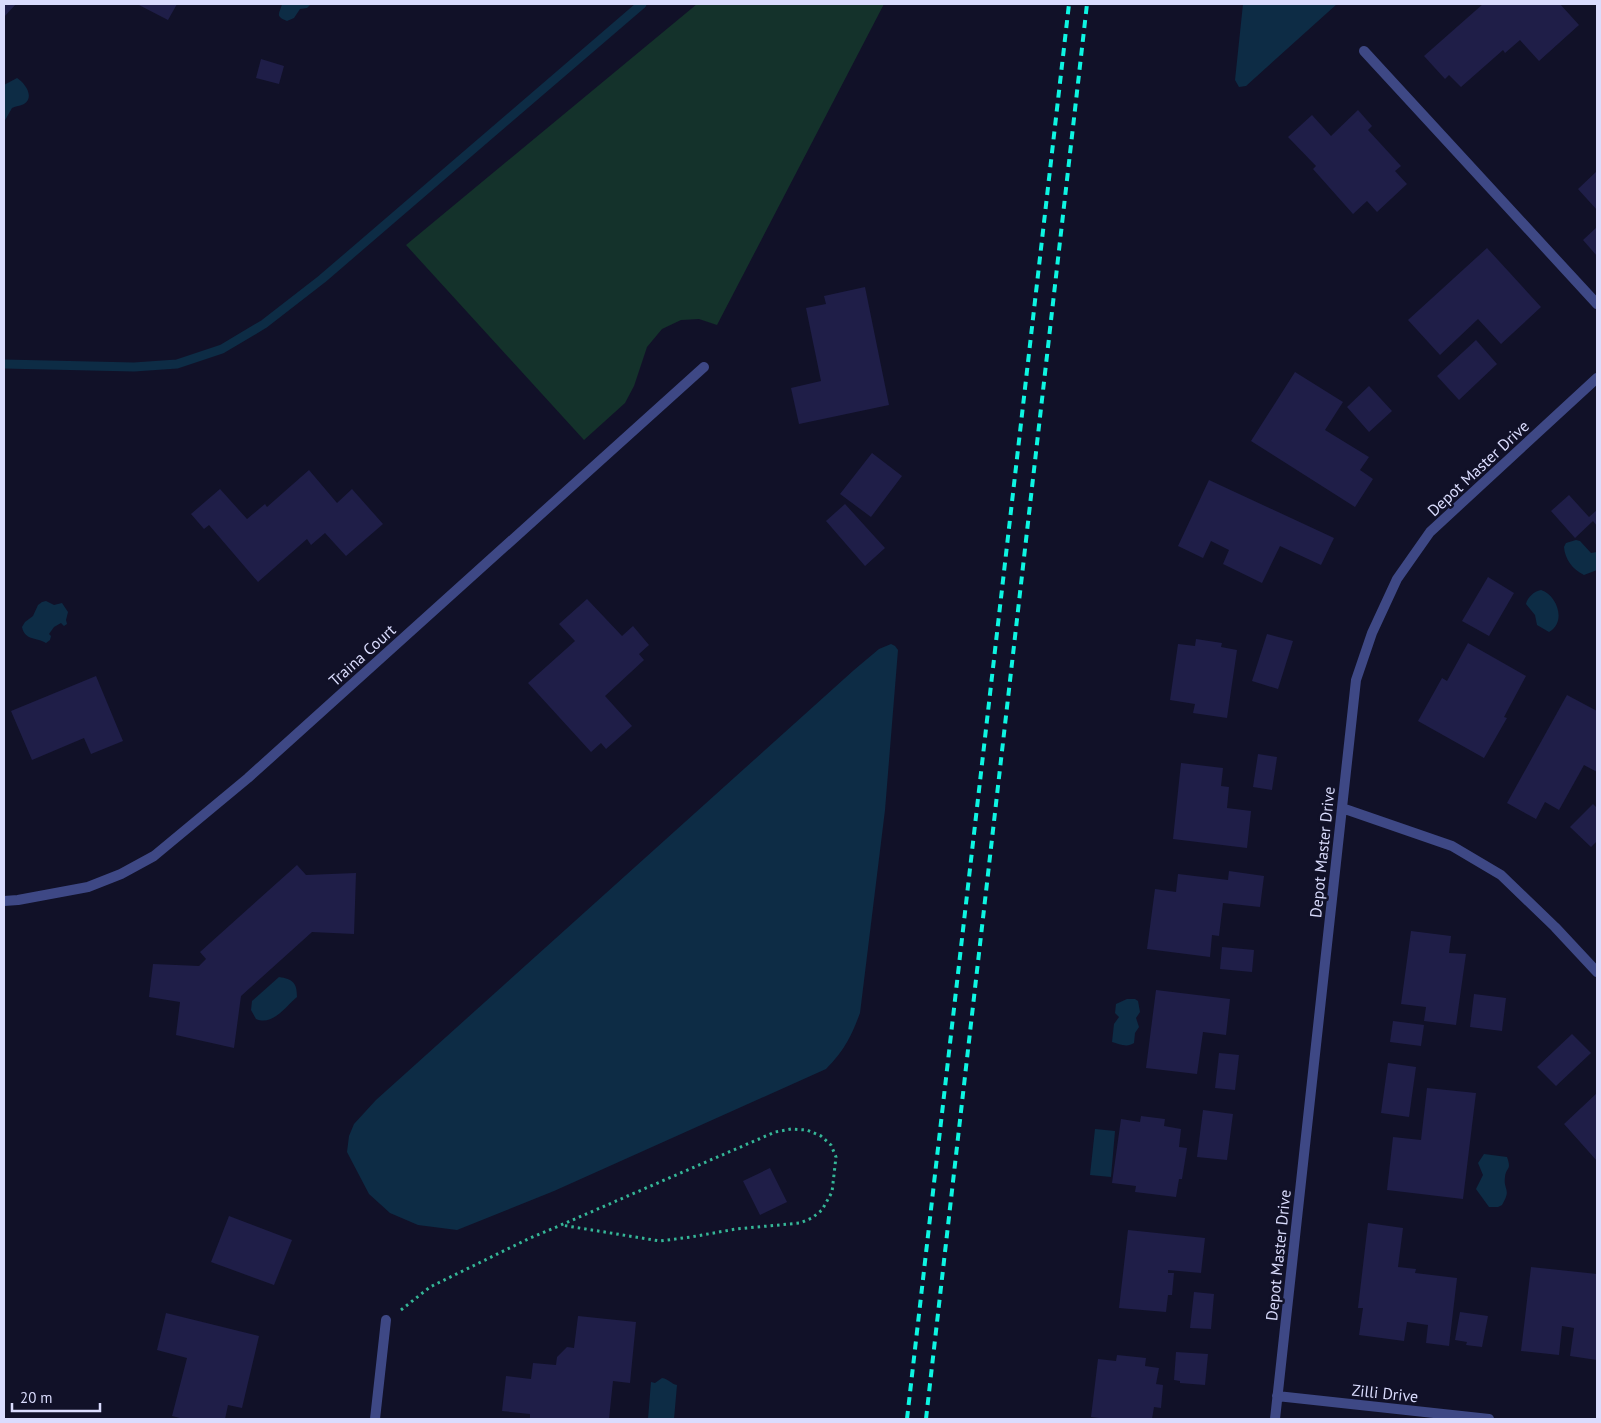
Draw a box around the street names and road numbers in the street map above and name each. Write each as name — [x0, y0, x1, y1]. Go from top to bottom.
street label: Depot Master Drive — [1423, 416, 1533, 520]
street label: Traina Court — [324, 619, 400, 690]
street label: Depot Master Drive — [1305, 785, 1339, 919]
street label: Depot Master Drive — [1261, 1188, 1295, 1322]
street label: Zilli Drive — [1351, 1380, 1419, 1406]

